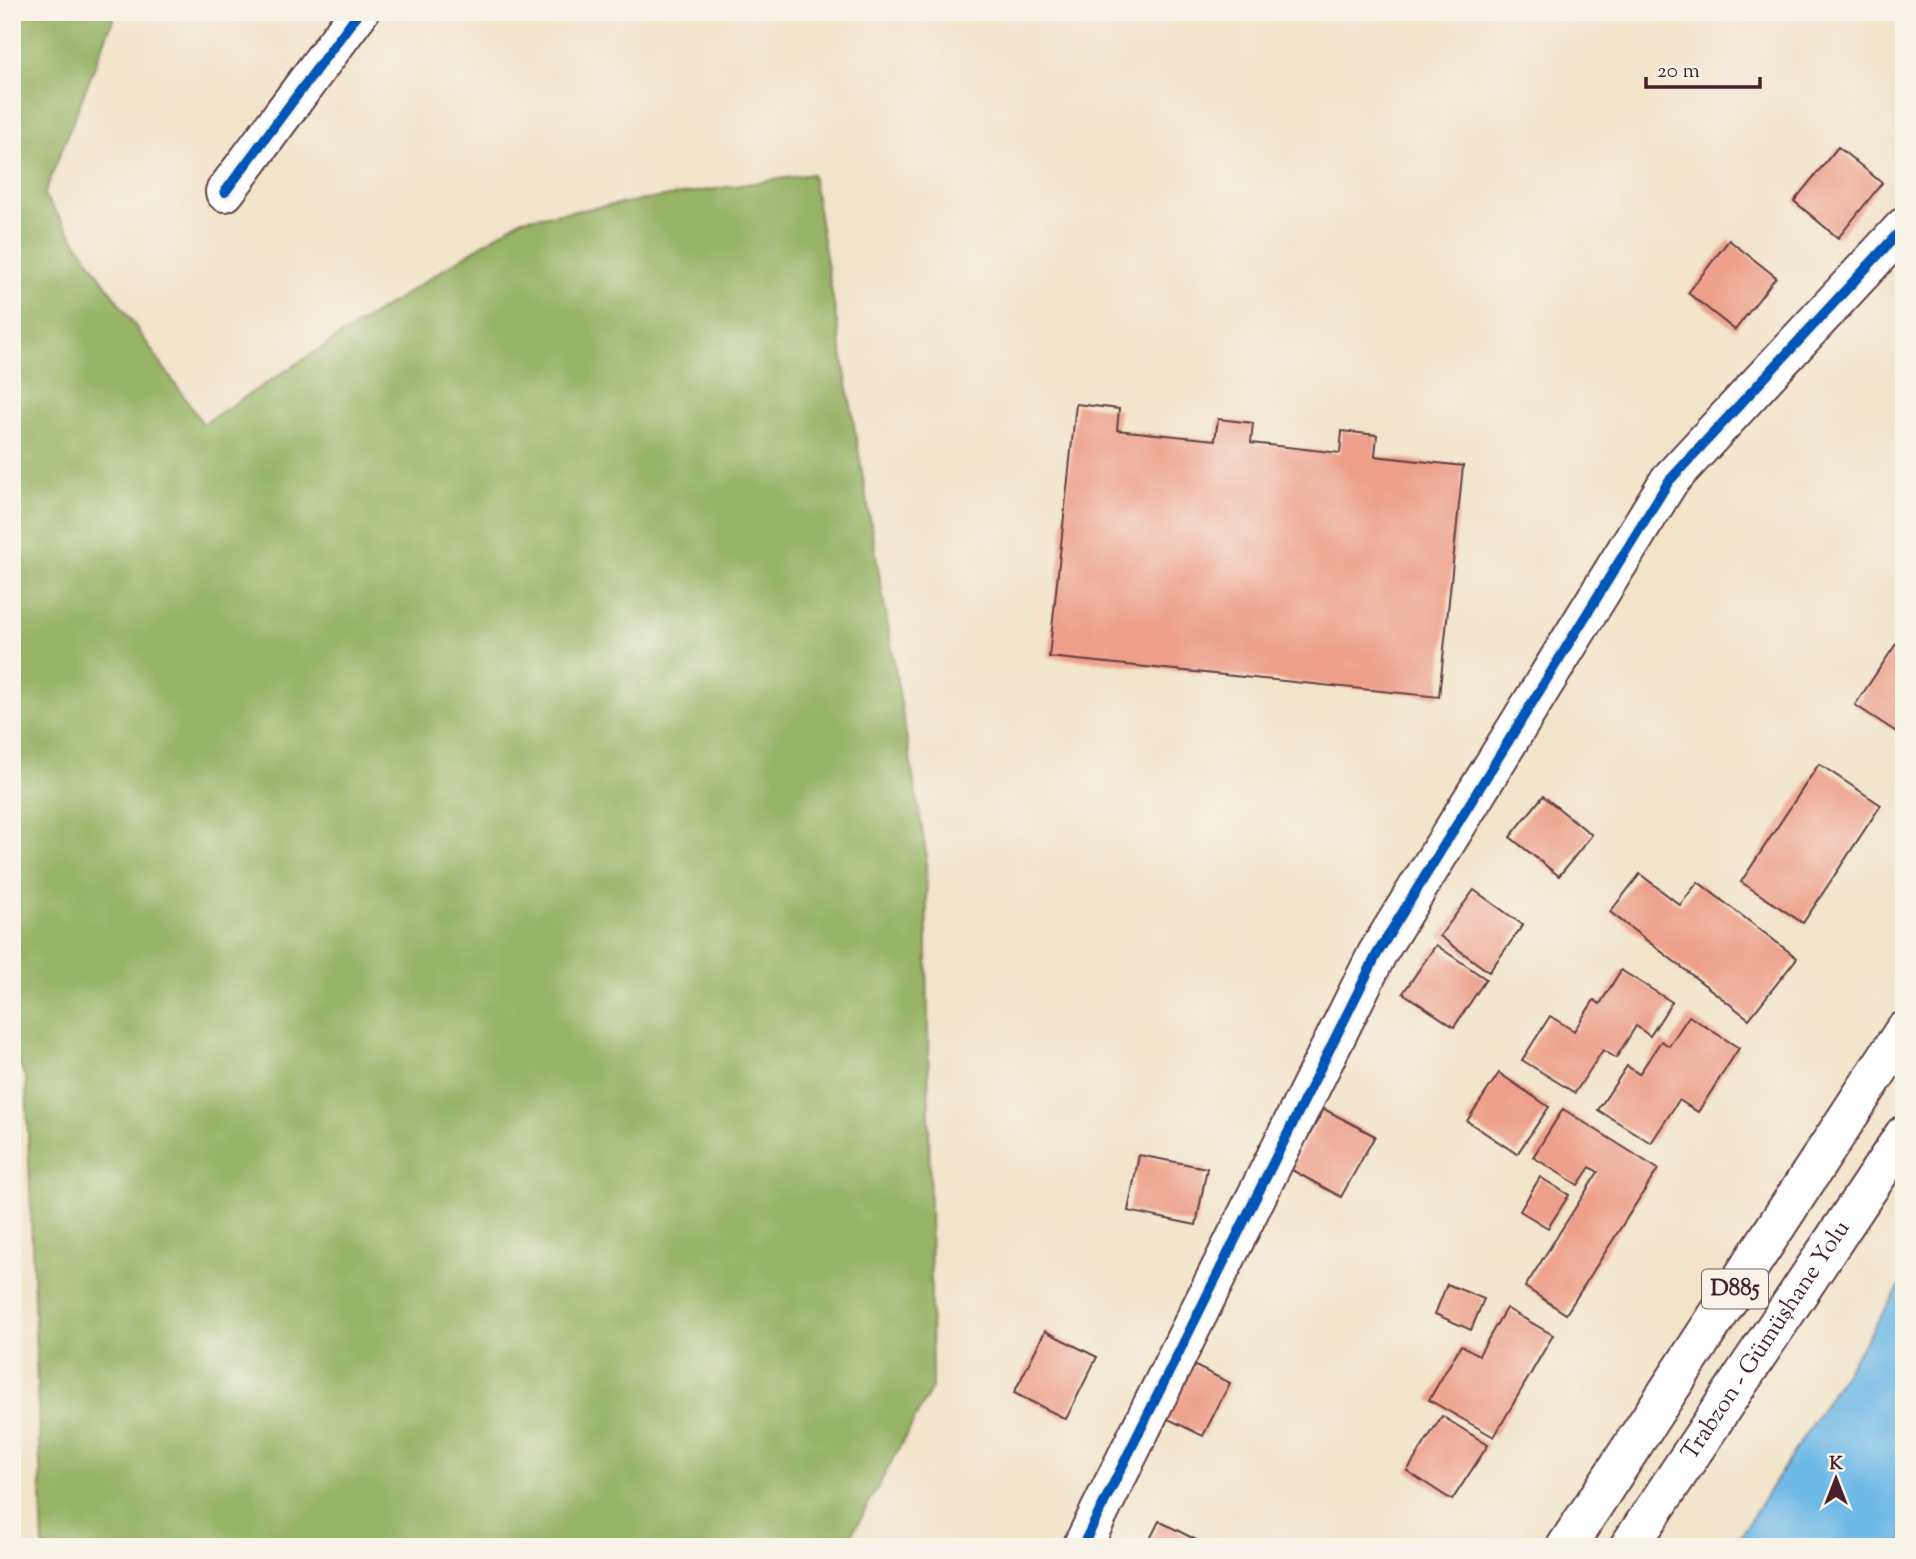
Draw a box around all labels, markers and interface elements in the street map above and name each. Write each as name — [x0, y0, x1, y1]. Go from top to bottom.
scale bar — [1646, 46, 1760, 90]
text: 20 m — [1657, 57, 1700, 87]
street label: Trabzon - Gümüşhane Yolu — [1674, 1214, 1859, 1468]
road number: D885 — [1702, 1270, 1768, 1308]
north arrow — [1800, 1444, 1870, 1514]
text: K — [1829, 1451, 1843, 1478]

